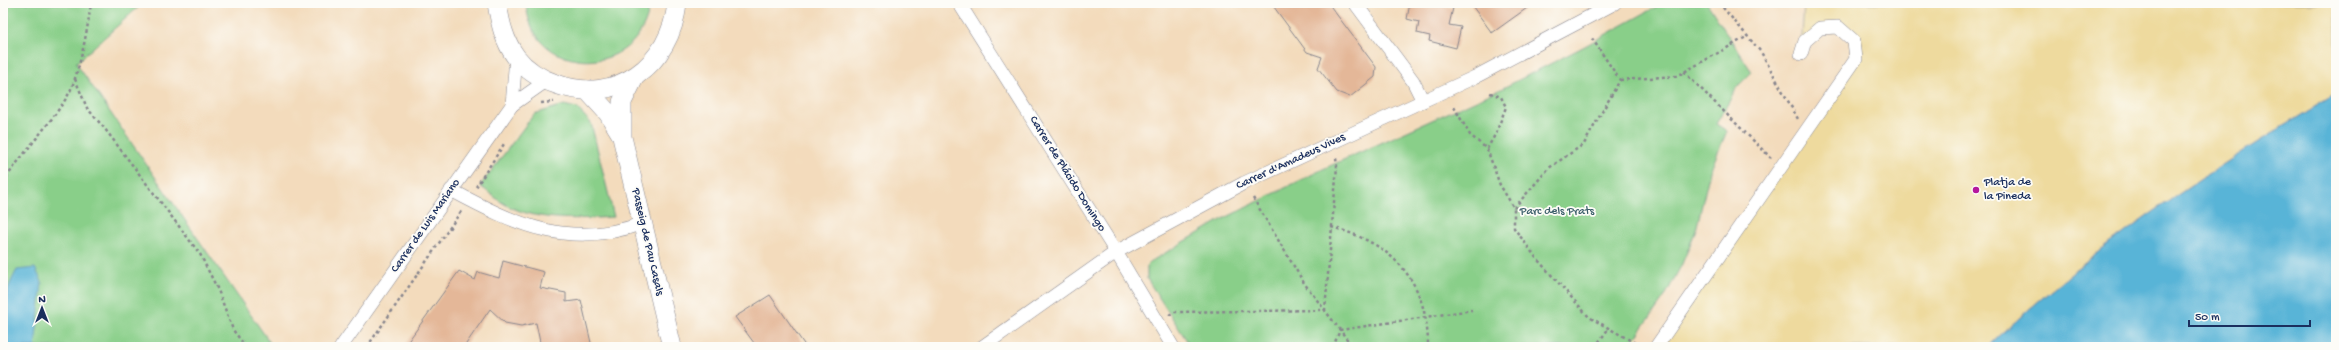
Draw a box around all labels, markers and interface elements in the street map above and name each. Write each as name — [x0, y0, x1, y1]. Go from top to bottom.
street label: Carrer de Plácido Domingo — [1026, 114, 1108, 234]
street label: Carrer d'Amadeus Vives — [1234, 130, 1348, 193]
street label: Carrer de Luis Mariano — [388, 176, 464, 276]
place label: Platja de la Pineda — [1983, 176, 2032, 204]
marker: Platja de la Pineda — [1971, 185, 1981, 195]
street label: Passeig de Pau Casals — [628, 186, 666, 298]
park label: Parc dels Prats — [1519, 205, 1595, 219]
north arrow — [22, 288, 62, 328]
text: N — [38, 294, 46, 306]
scale bar — [2189, 302, 2310, 328]
text: 50 m — [2195, 311, 2220, 325]

